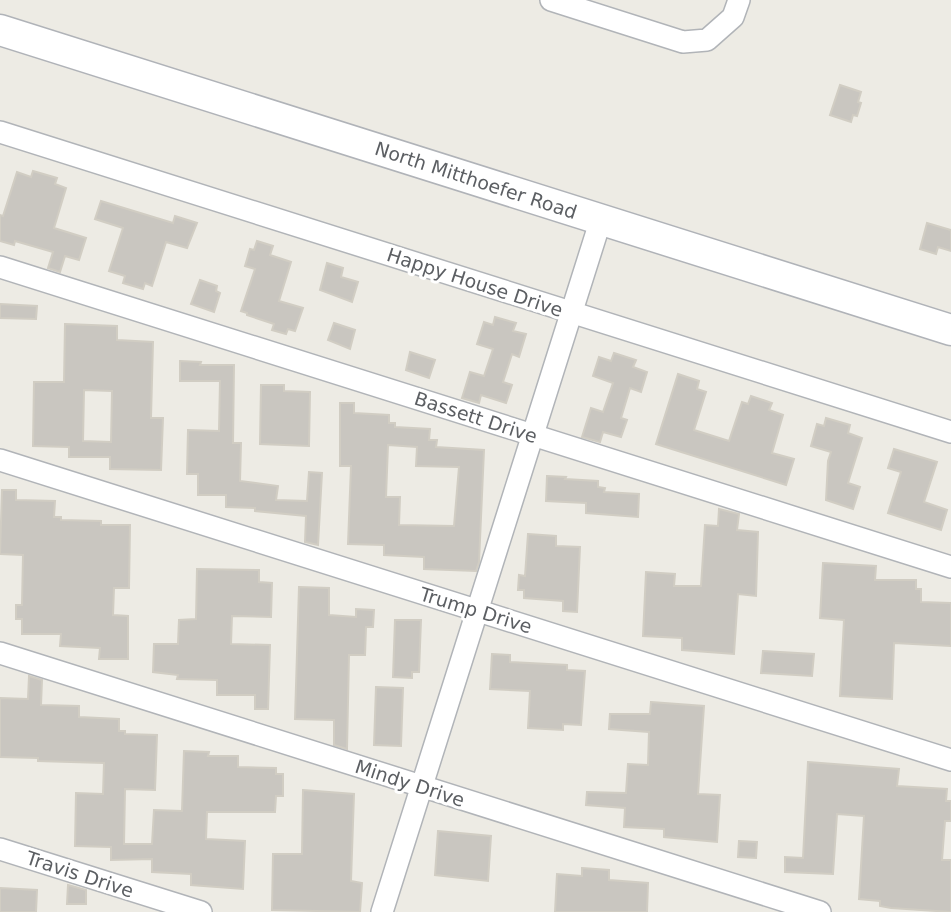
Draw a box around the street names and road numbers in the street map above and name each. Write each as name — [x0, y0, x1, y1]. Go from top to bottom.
street label: North Mitthoefer Road — [372, 137, 580, 223]
street label: Happy House Drive — [384, 243, 566, 321]
street label: Bassett Drive — [412, 387, 540, 447]
street label: Trump Drive — [416, 582, 535, 637]
street label: Mindy Drive — [353, 755, 467, 811]
street label: Travis Drive — [23, 846, 136, 902]

